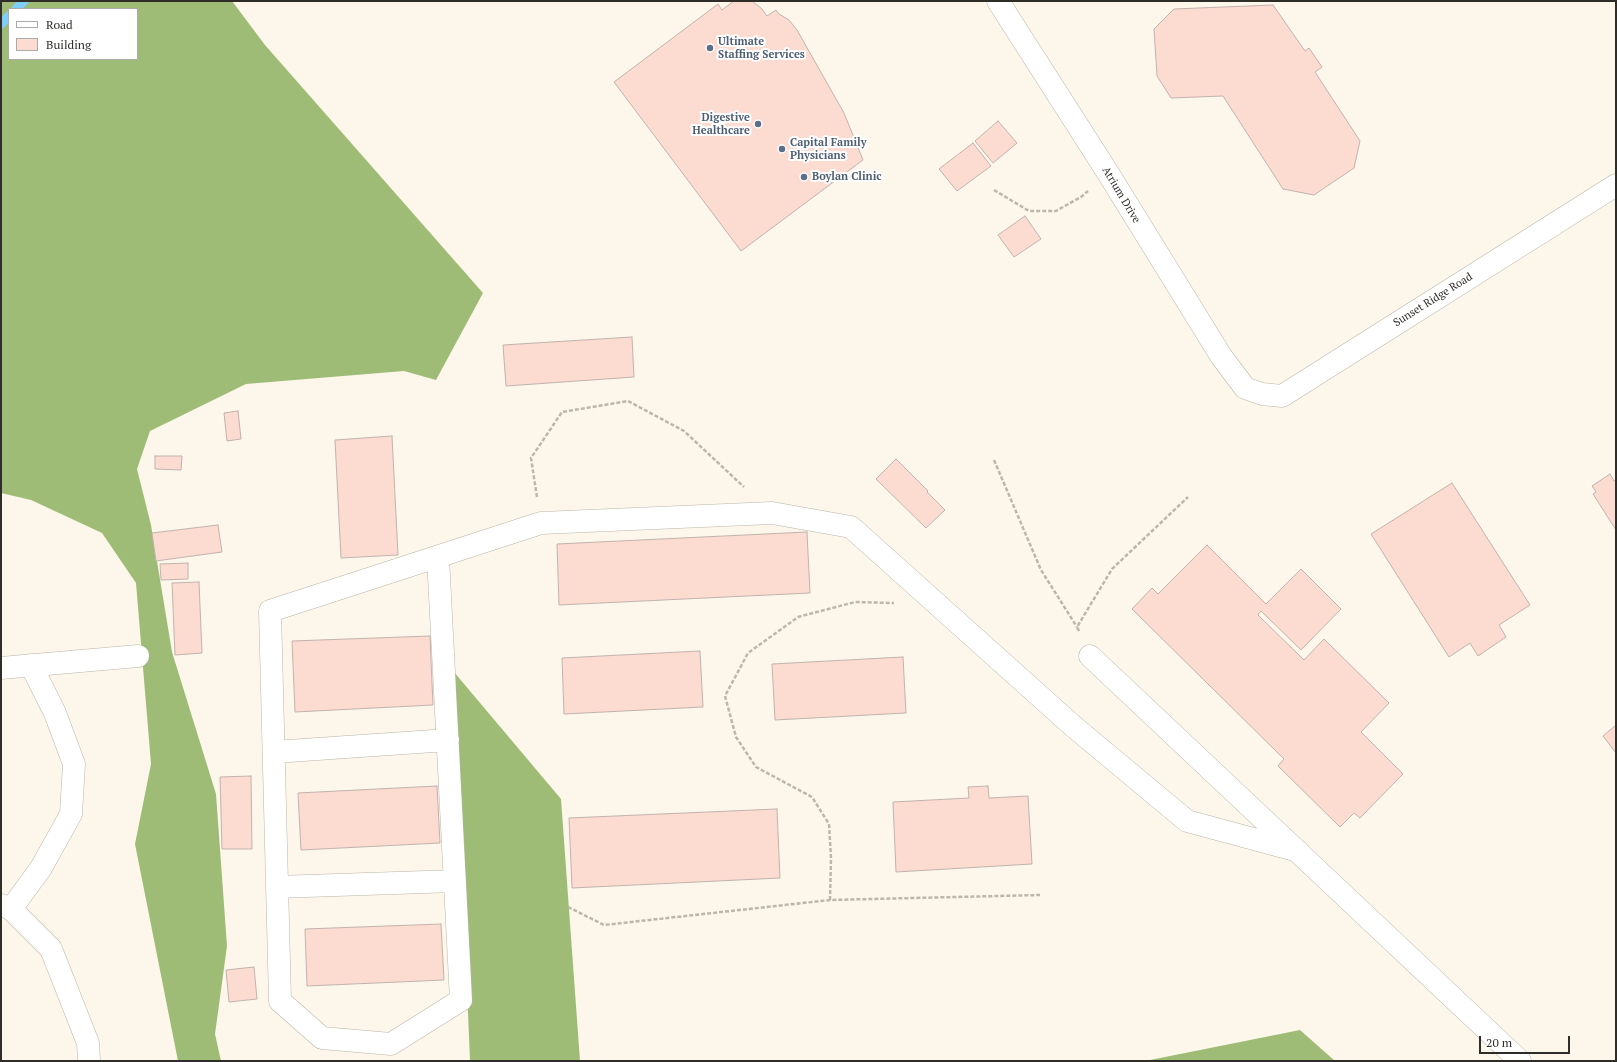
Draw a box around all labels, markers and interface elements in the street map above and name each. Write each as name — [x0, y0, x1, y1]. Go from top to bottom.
legend — [8, 8, 138, 60]
text: Road — [46, 17, 73, 32]
place label: Ultimate Staffing Services — [718, 35, 805, 61]
text: Building — [46, 37, 91, 52]
marker: Ultimate Staffing Services — [705, 43, 715, 53]
place label: Digestive Healthcare — [692, 111, 750, 137]
marker: Digestive Healthcare — [753, 119, 763, 129]
place label: Capital Family Physicians — [790, 136, 867, 162]
marker: Capital Family Physicians — [777, 144, 787, 154]
street label: Atrium Drive — [1099, 164, 1143, 226]
place label: Boylan Clinic — [812, 170, 882, 184]
marker: Boylan Clinic — [799, 172, 809, 182]
street label: Sunset Ridge Road — [1391, 270, 1475, 330]
scale bar — [1481, 1028, 1572, 1054]
text: 20 m — [1486, 1035, 1512, 1050]

